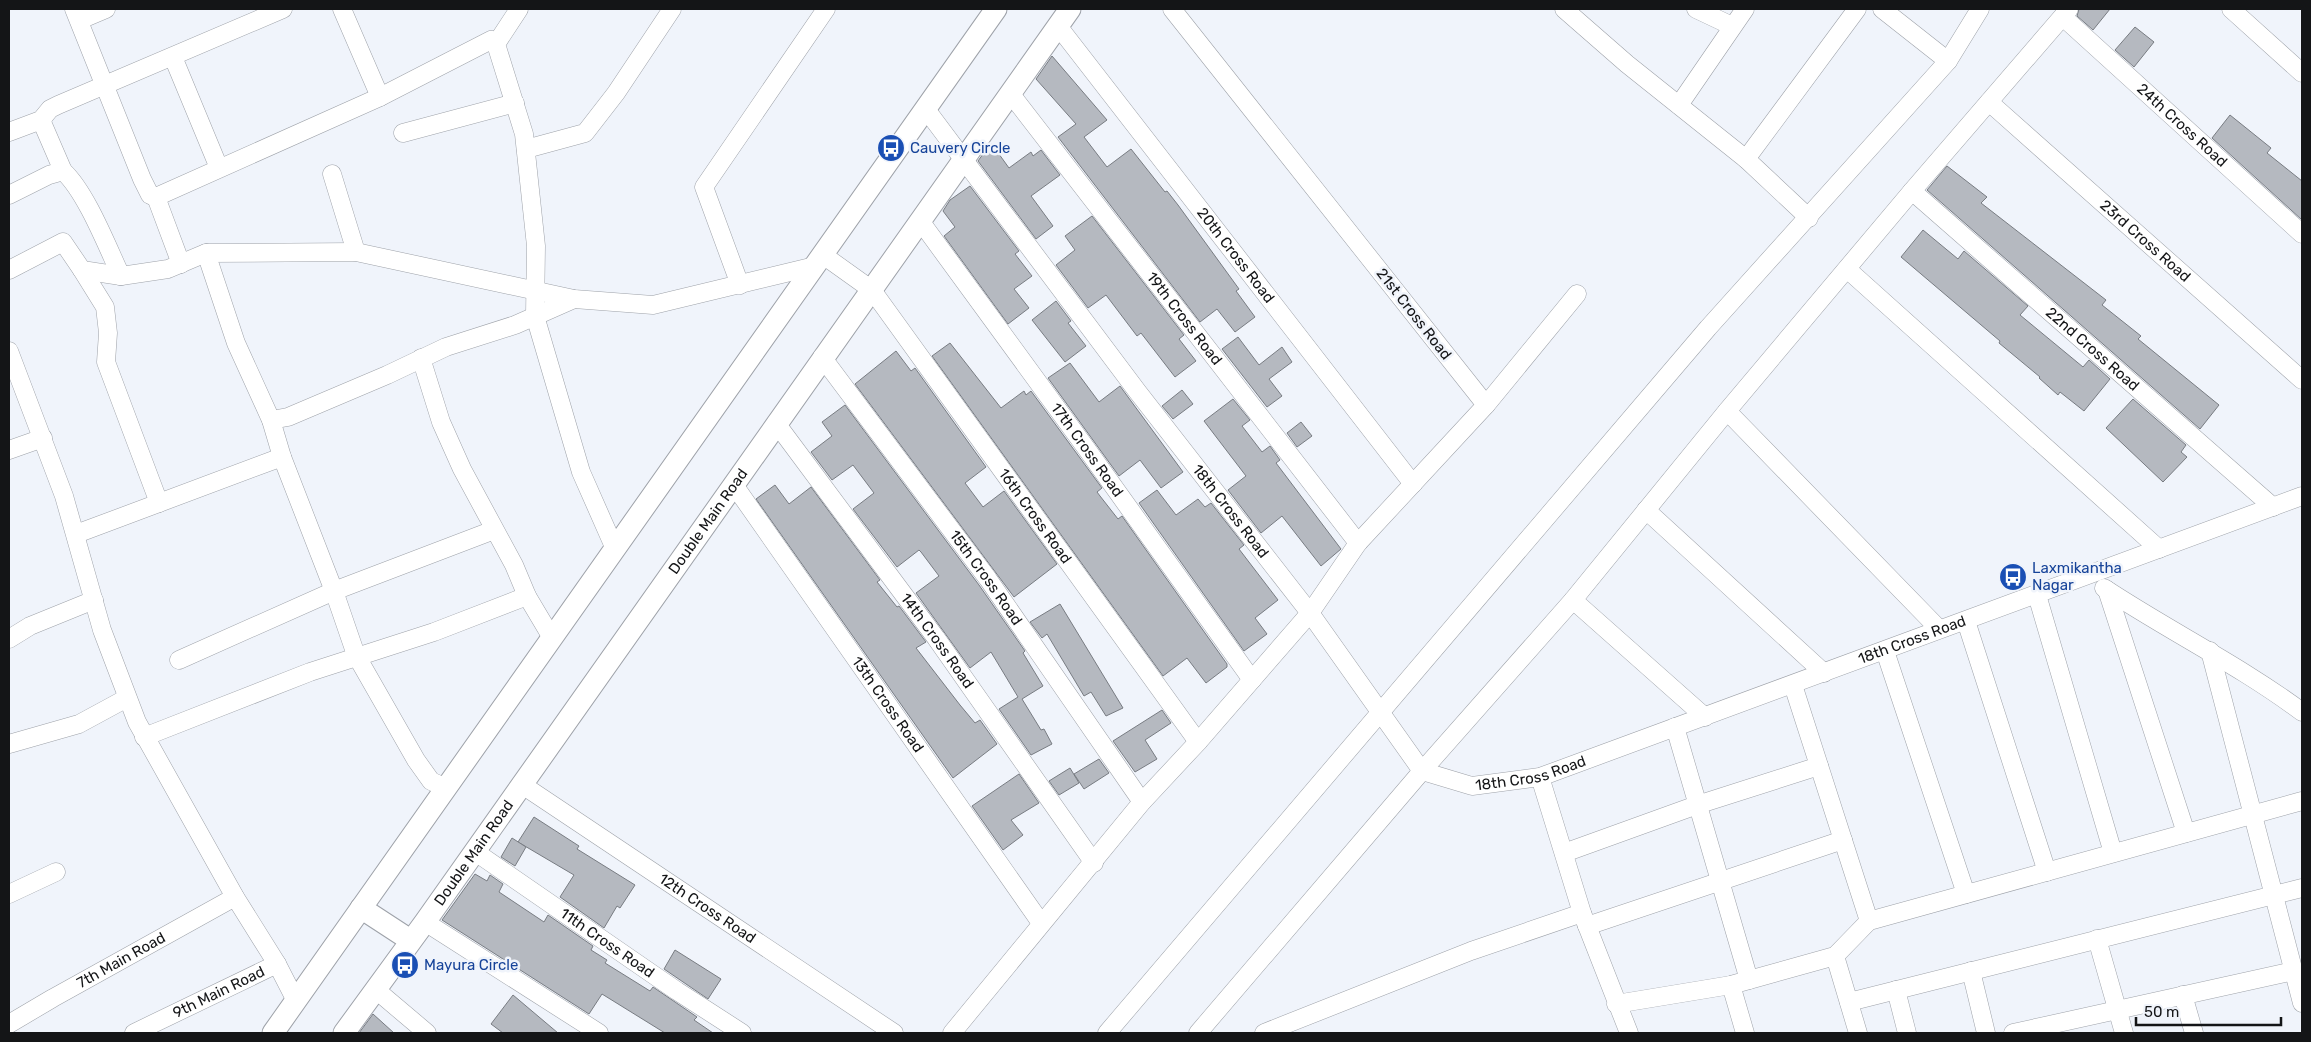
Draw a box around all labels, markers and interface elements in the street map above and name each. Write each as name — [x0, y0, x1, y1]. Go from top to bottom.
street label: 24th Cross Road — [2133, 80, 2231, 171]
bus stop icon: Cauvery Circle — [876, 133, 906, 163]
place label: Cauvery Circle — [910, 139, 1011, 157]
street label: 23rd Cross Road — [2096, 196, 2194, 286]
street label: 20th Cross Road — [1193, 204, 1278, 306]
street label: 21st Cross Road — [1373, 265, 1455, 363]
street label: 19th Cross Road — [1143, 268, 1226, 369]
street label: 22nd Cross Road — [2042, 303, 2143, 395]
street label: 17th Cross Road — [1047, 399, 1127, 500]
street label: 18th Cross Road — [1189, 461, 1273, 561]
street label: Double Main Road — [665, 465, 751, 578]
street label: 16th Cross Road — [995, 465, 1075, 567]
street label: 15th Cross Road — [946, 527, 1026, 629]
place label: Laxmikantha Nagar — [2032, 559, 2122, 594]
bus stop icon: Laxmikantha Nagar — [1998, 562, 2028, 592]
street label: 14th Cross Road — [897, 590, 978, 692]
street label: 18th Cross Road — [1856, 612, 1968, 668]
street label: 13th Cross Road — [848, 653, 928, 756]
street label: 18th Cross Road — [1474, 752, 1588, 794]
street label: Double Main Road — [430, 797, 517, 909]
street label: 12th Cross Road — [655, 870, 759, 947]
street label: 11th Cross Road — [557, 904, 658, 982]
street label: 7th Main Road — [74, 928, 169, 992]
bus stop icon: Mayura Circle — [390, 950, 420, 980]
place label: Mayura Circle — [424, 956, 518, 974]
street label: 9th Main Road — [170, 962, 268, 1022]
scale bar — [2136, 994, 2281, 1026]
text: 50 m — [2144, 1003, 2179, 1021]

